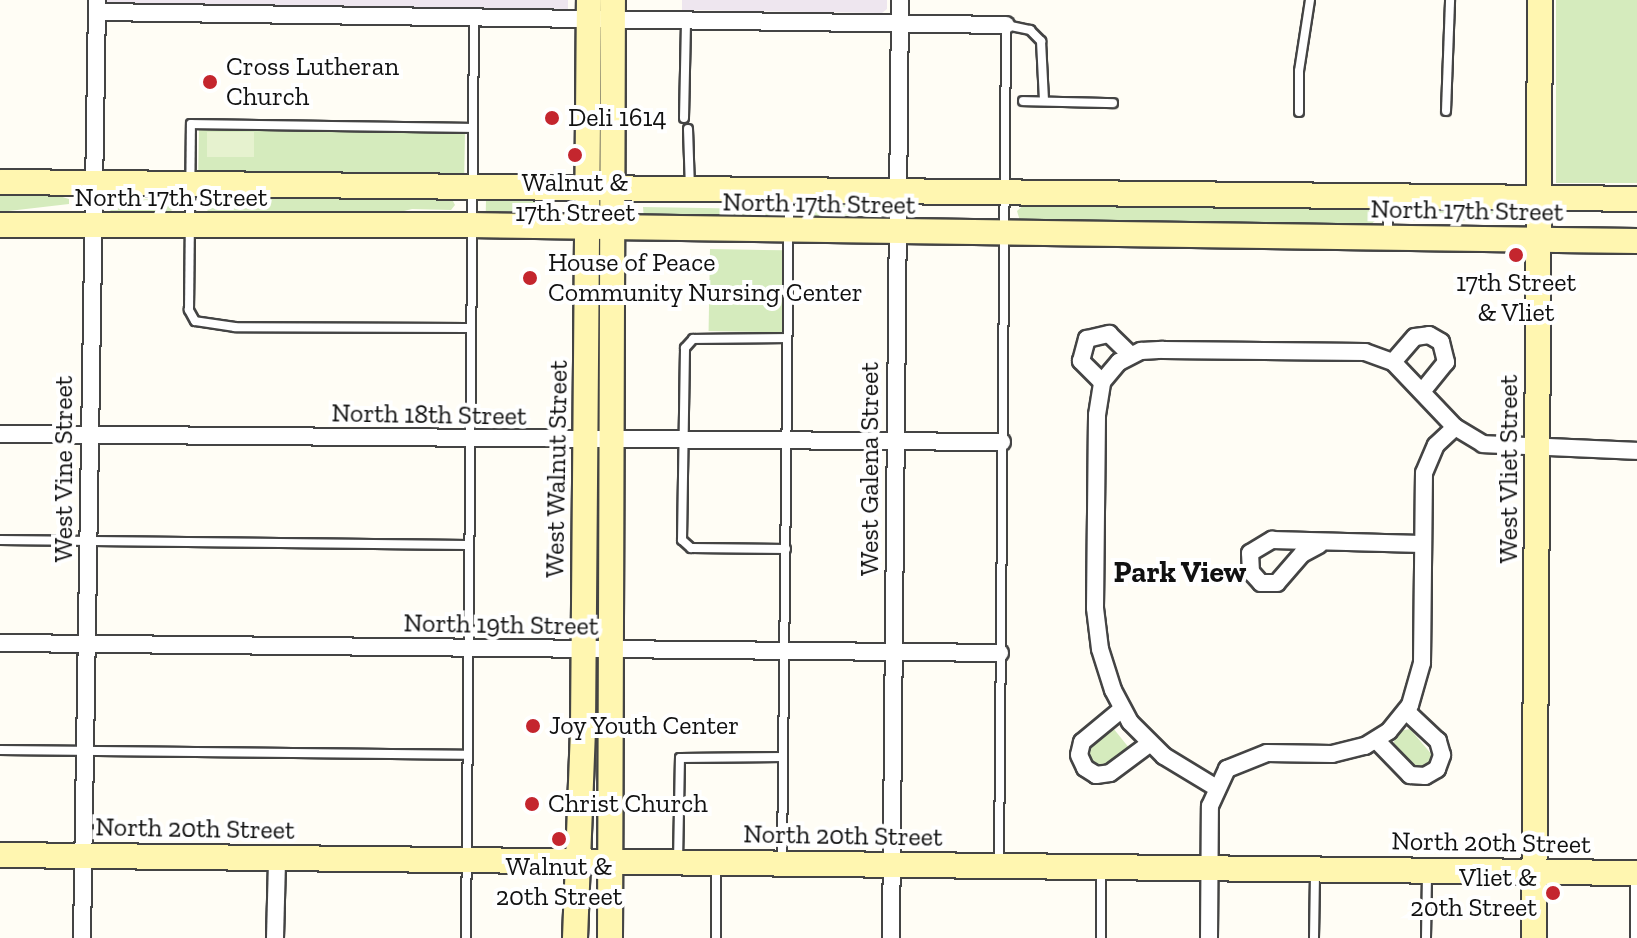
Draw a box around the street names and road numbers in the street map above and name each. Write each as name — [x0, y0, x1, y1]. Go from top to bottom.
street label: North 17th Street — [74, 182, 268, 214]
street label: North 17th Street — [722, 187, 916, 221]
street label: North 17th Street — [1370, 194, 1564, 228]
street label: West Walnut Street — [539, 360, 575, 578]
street label: West Galena Street — [854, 362, 886, 576]
street label: West Vliet Street — [1493, 374, 1525, 564]
street label: West Vine Street — [48, 375, 80, 563]
street label: North 18th Street — [331, 398, 527, 432]
street label: North 19th Street — [403, 608, 599, 642]
street label: North 20th Street — [95, 812, 295, 846]
street label: North 20th Street — [743, 819, 943, 853]
street label: North 20th Street — [1391, 826, 1591, 860]

